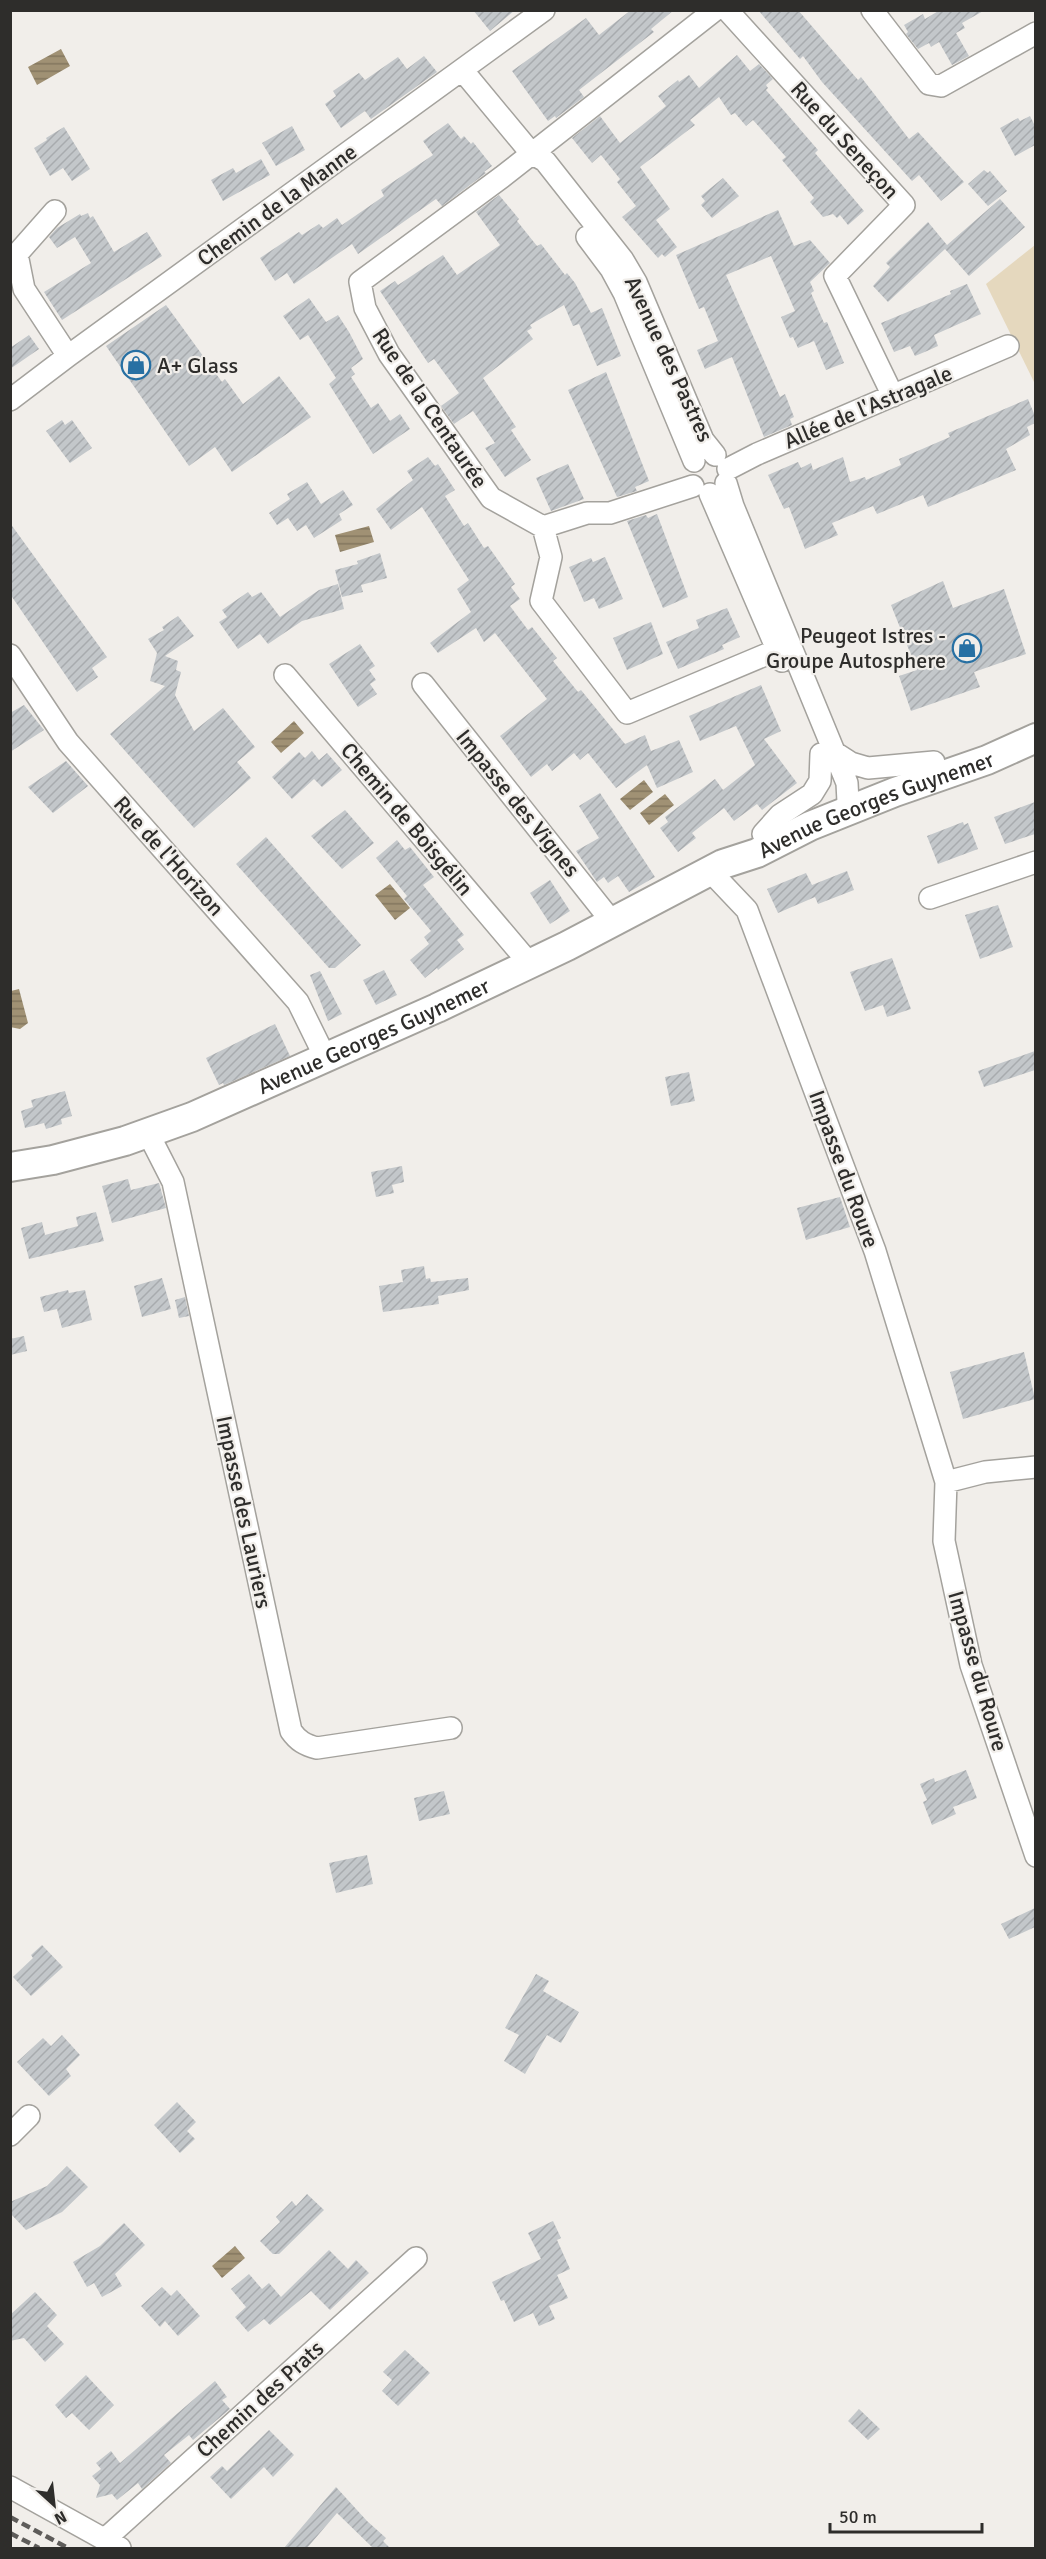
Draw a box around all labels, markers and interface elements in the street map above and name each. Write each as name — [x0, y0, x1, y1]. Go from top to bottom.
street label: Rue du Seneçon — [785, 76, 905, 204]
street label: Chemin de la Manne — [192, 138, 362, 272]
street label: Avenue des Pastres — [619, 272, 719, 446]
street label: Rue de la Centaurée — [366, 323, 494, 493]
shop icon: A+ Glass — [120, 349, 152, 381]
place label: A+ Glass — [157, 352, 238, 379]
street label: Allée de l'Astragale — [780, 359, 956, 455]
place label: Peugeot Istres - Groupe Autosphere — [766, 622, 946, 674]
shop icon: Peugeot Istres - Groupe Autosphere — [951, 632, 983, 664]
street label: Impasse des Vignes — [450, 724, 586, 882]
street label: Chemin de Boisgélin — [335, 737, 479, 901]
street label: Avenue Georges Guynemer — [753, 745, 998, 864]
street label: Rue de l'Horizon — [108, 790, 230, 922]
street label: Avenue Georges Guynemer — [253, 972, 494, 1100]
street label: Impasse du Roure — [803, 1087, 885, 1251]
street label: Impasse des Lauriers — [210, 1413, 278, 1611]
street label: Impasse du Roure — [942, 1588, 1014, 1754]
street label: Chemin des Prats — [191, 2335, 329, 2463]
north arrow — [24, 2475, 84, 2535]
scale bar — [830, 2496, 982, 2534]
text: N — [51, 2506, 70, 2529]
text: 50 m — [839, 2506, 877, 2528]

